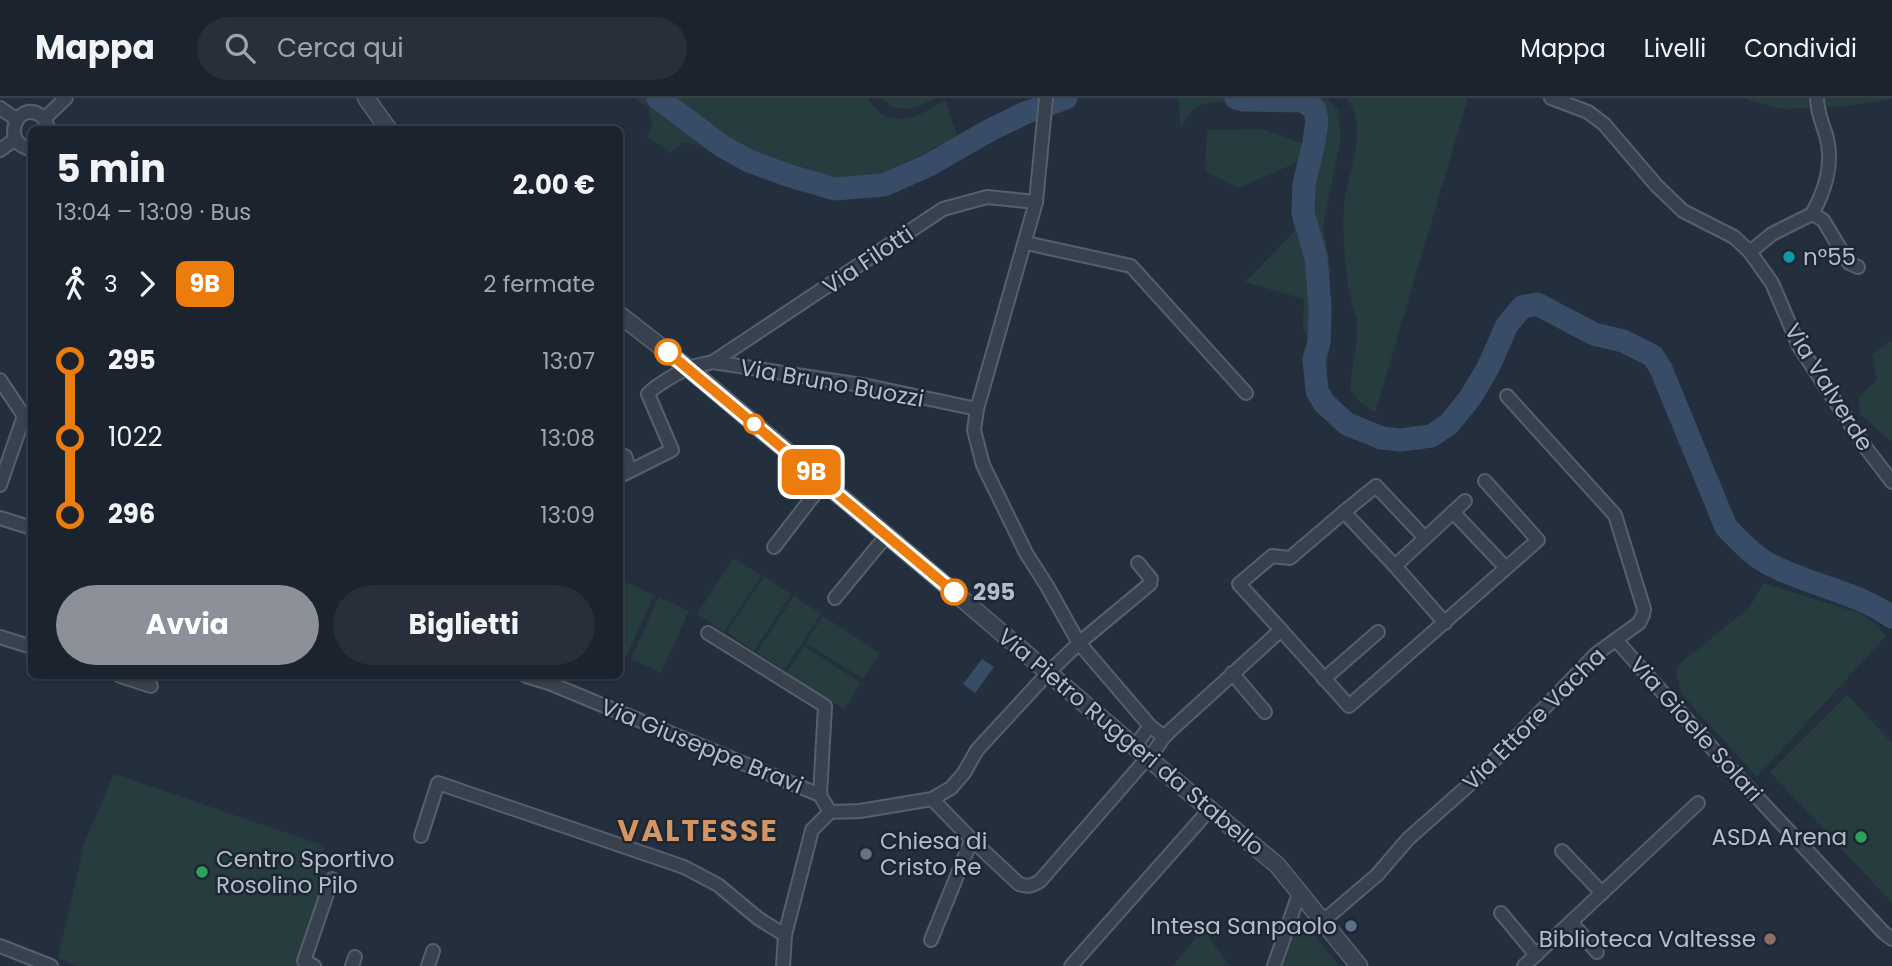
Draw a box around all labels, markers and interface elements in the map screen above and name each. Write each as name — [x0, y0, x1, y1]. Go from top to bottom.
search box — [197, 17, 687, 80]
text: Mappa — [35, 24, 155, 71]
icon: search — [221, 29, 259, 67]
text: Cerca qui — [277, 30, 404, 66]
text: Mappa — [1520, 32, 1606, 65]
text: Livelli — [1644, 32, 1706, 65]
text: Condividi — [1744, 32, 1857, 65]
text: 5 min — [56, 142, 166, 195]
text: 2.00 € — [513, 167, 595, 203]
text: 13:04 – 13:09 · Bus — [56, 196, 251, 228]
street label: Via Filotti — [816, 218, 920, 302]
place label: n°55 — [1803, 241, 1856, 273]
marker: n°55 — [1781, 249, 1797, 265]
icon: walk — [56, 265, 94, 303]
icon: forward — [128, 265, 166, 303]
text: 9B — [190, 267, 220, 300]
text: 3 — [104, 268, 118, 300]
text: 2 fermate — [483, 268, 595, 300]
street label: Via Valverde — [1777, 317, 1881, 457]
unlabelled marker — [655, 339, 681, 365]
text: 295 — [108, 342, 156, 378]
text: 13:07 — [542, 345, 595, 377]
street label: Via Bruno Buozzi — [738, 351, 926, 415]
unlabelled marker — [744, 414, 764, 434]
text: 1022 — [108, 419, 163, 455]
text: 13:08 — [540, 422, 595, 454]
line badge: 9B — [780, 449, 842, 495]
text: 9B — [796, 455, 826, 488]
text: 296 — [108, 496, 155, 532]
text: 13:09 — [540, 499, 595, 531]
place label: 295 — [973, 576, 1015, 608]
marker: 295 — [941, 579, 967, 605]
button: Avvia — [56, 585, 319, 665]
button: Biglietti — [333, 585, 595, 665]
street label: Via Pietro Ruggeri da Stabello — [991, 621, 1271, 863]
street label: Via Ettore Vacha — [1455, 640, 1613, 798]
street label: Via Gioele Solari — [1622, 649, 1770, 809]
street label: Via Giuseppe Bravi — [596, 691, 808, 801]
district label: VALTESSE — [617, 809, 779, 852]
place label: ASDA Arena — [1711, 821, 1847, 853]
place label: Chiesa di Cristo Re — [880, 825, 987, 883]
marker: ASDA Arena — [1853, 829, 1869, 845]
place label: Centro Sportivo Rosolino Pilo — [216, 843, 395, 901]
marker: Chiesa di Cristo Re — [858, 846, 874, 862]
marker: Centro Sportivo Rosolino Pilo — [194, 864, 210, 880]
place label: Intesa Sanpaolo — [1150, 910, 1337, 942]
marker: Intesa Sanpaolo — [1343, 918, 1359, 934]
place label: Biblioteca Valtesse — [1539, 923, 1756, 955]
marker: Biblioteca Valtesse — [1762, 931, 1778, 947]

